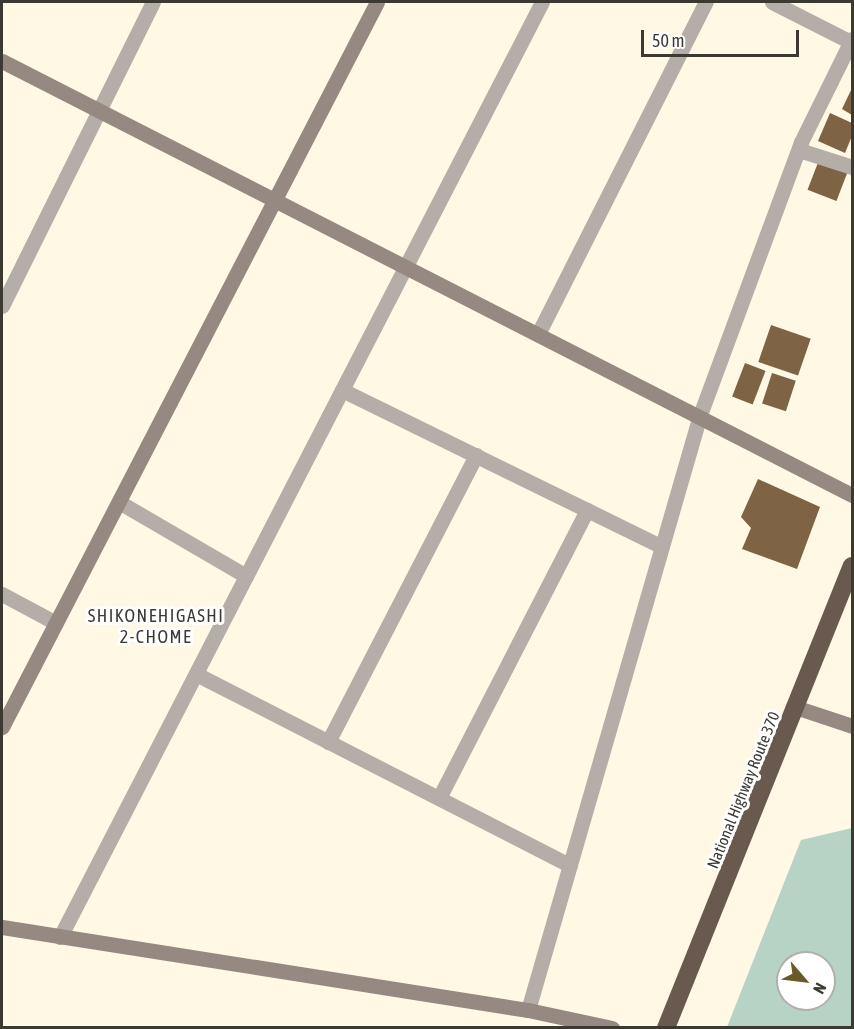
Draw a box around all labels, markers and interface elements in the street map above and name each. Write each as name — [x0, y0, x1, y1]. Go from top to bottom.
scale bar — [644, 18, 802, 56]
text: 50 m — [652, 30, 684, 51]
district label: SHIKONEHIGASHI 2-CHOME — [88, 606, 224, 648]
street label: National Highway Route 370 — [703, 709, 783, 871]
north arrow — [776, 951, 836, 1011]
text: N — [810, 980, 830, 997]

